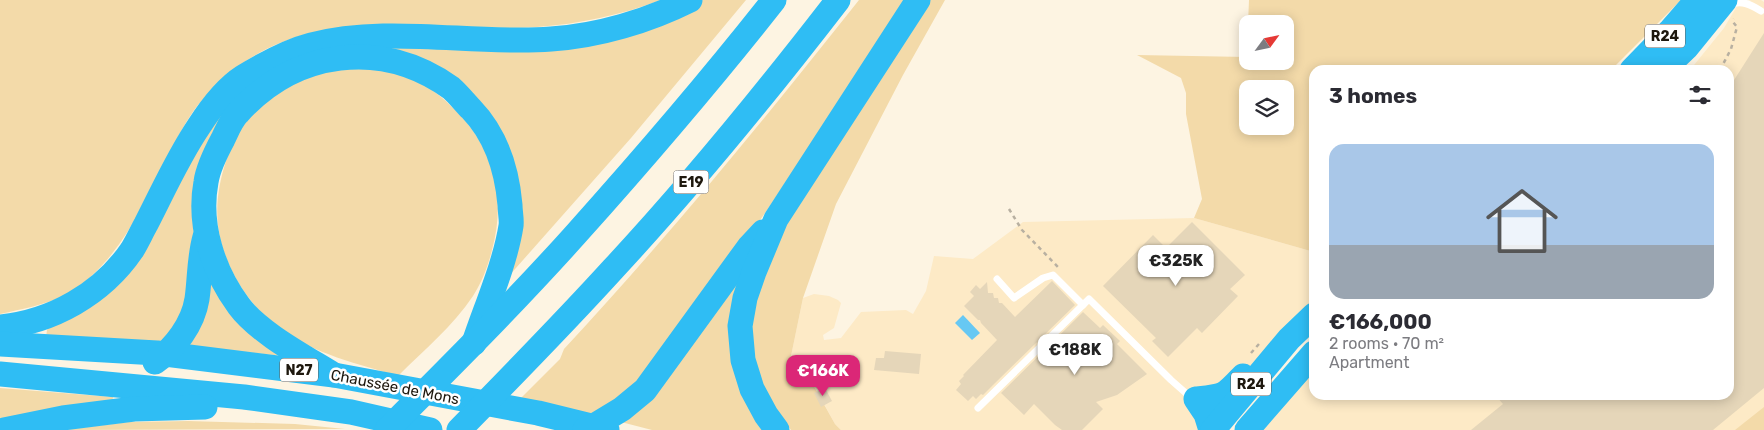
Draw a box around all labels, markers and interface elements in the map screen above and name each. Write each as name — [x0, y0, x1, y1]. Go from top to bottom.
north arrow — [1239, 15, 1294, 70]
map controls — [1239, 15, 1294, 135]
road number: R24 — [1645, 24, 1685, 48]
button: layers — [1239, 80, 1294, 135]
icon: filters — [1686, 81, 1714, 109]
text: 3 homes — [1329, 83, 1417, 108]
road number: E19 — [674, 170, 708, 193]
icon: home — [1477, 176, 1567, 266]
pin: €325K — [1141, 244, 1211, 287]
text: €325K — [1149, 251, 1203, 270]
text: €166,000 — [1329, 309, 1432, 334]
pin: €188K — [1040, 334, 1110, 376]
text: 2 rooms · 70 m² — [1329, 334, 1444, 353]
text: €188K — [1049, 340, 1101, 359]
text: Apartment — [1329, 353, 1409, 372]
pin: €166K — [788, 354, 858, 397]
road number: N27 — [280, 358, 318, 382]
text: €166K — [797, 361, 849, 380]
street label: Chaussée de Mons — [329, 366, 461, 408]
road number: R24 — [1231, 372, 1271, 396]

